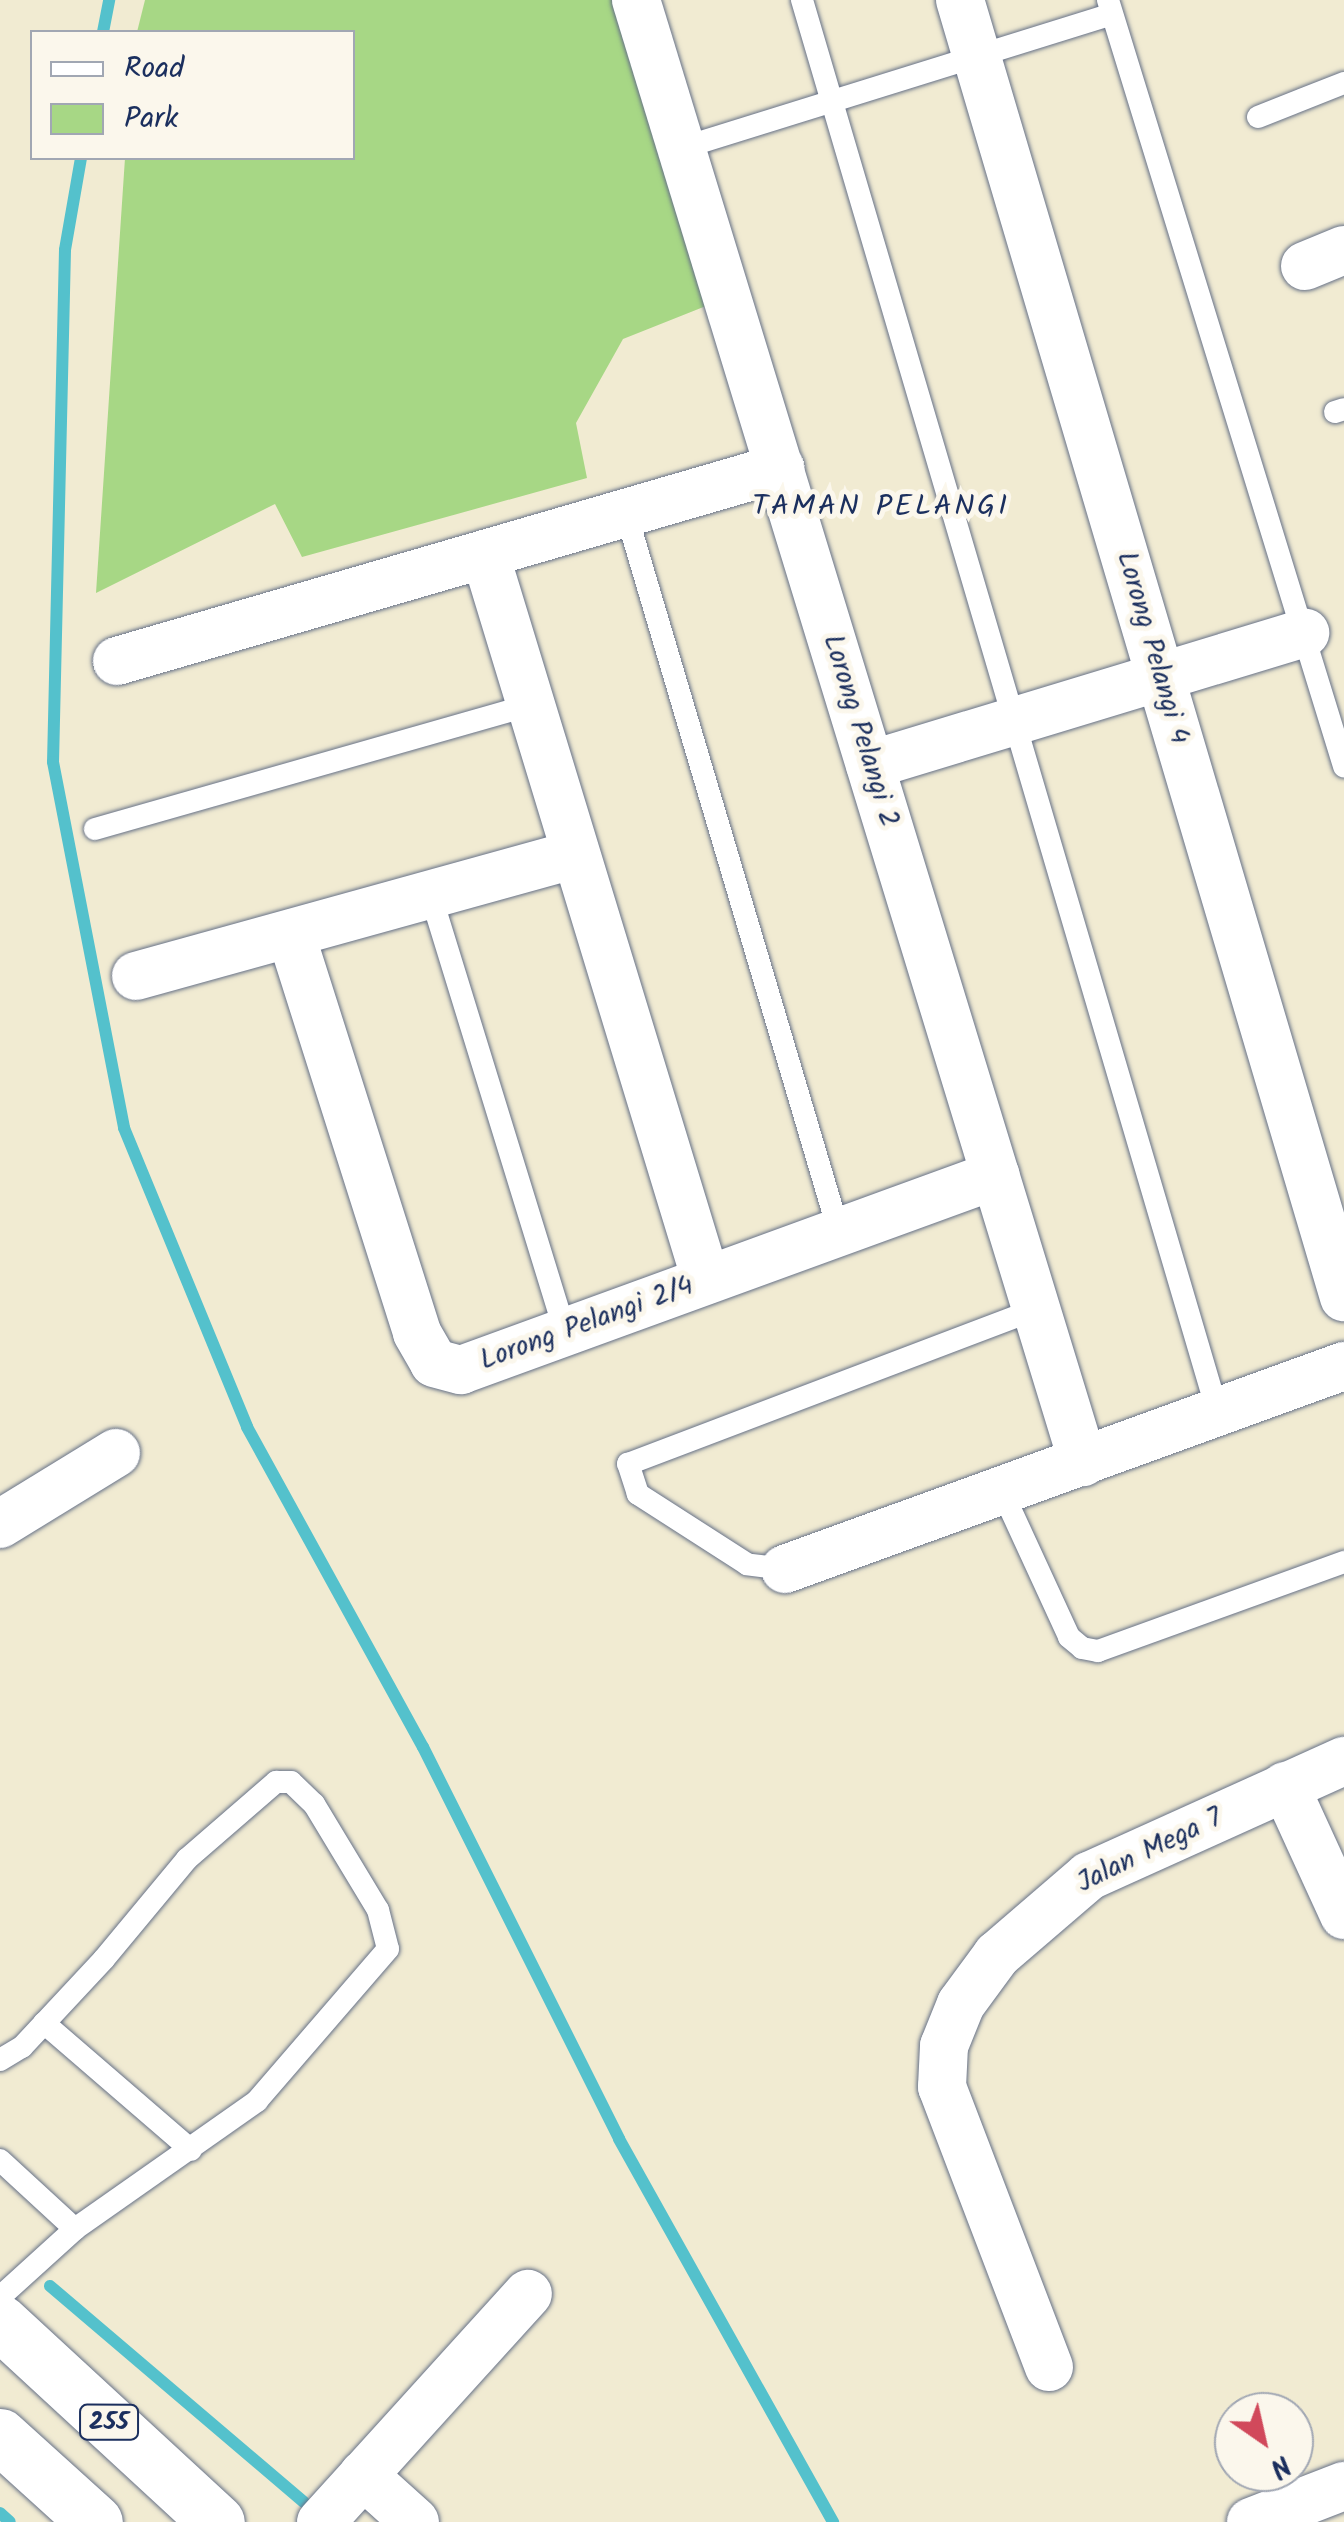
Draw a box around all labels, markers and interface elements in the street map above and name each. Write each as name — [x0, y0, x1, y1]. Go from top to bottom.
legend — [30, 30, 355, 160]
text: Road — [124, 45, 184, 93]
text: Park — [124, 95, 178, 143]
district label: TAMAN PELANGI — [752, 489, 1010, 525]
street label: Lorong Pelangi 4 — [1108, 548, 1196, 748]
street label: Lorong Pelangi 2 — [815, 631, 905, 831]
street label: Lorong Pelangi 2/4 — [476, 1270, 698, 1378]
street label: Jalan Mega 7 — [1072, 1801, 1228, 1901]
north arrow — [1214, 2392, 1314, 2492]
road number: 255 — [79, 2402, 139, 2442]
text: N — [1260, 2442, 1300, 2489]

